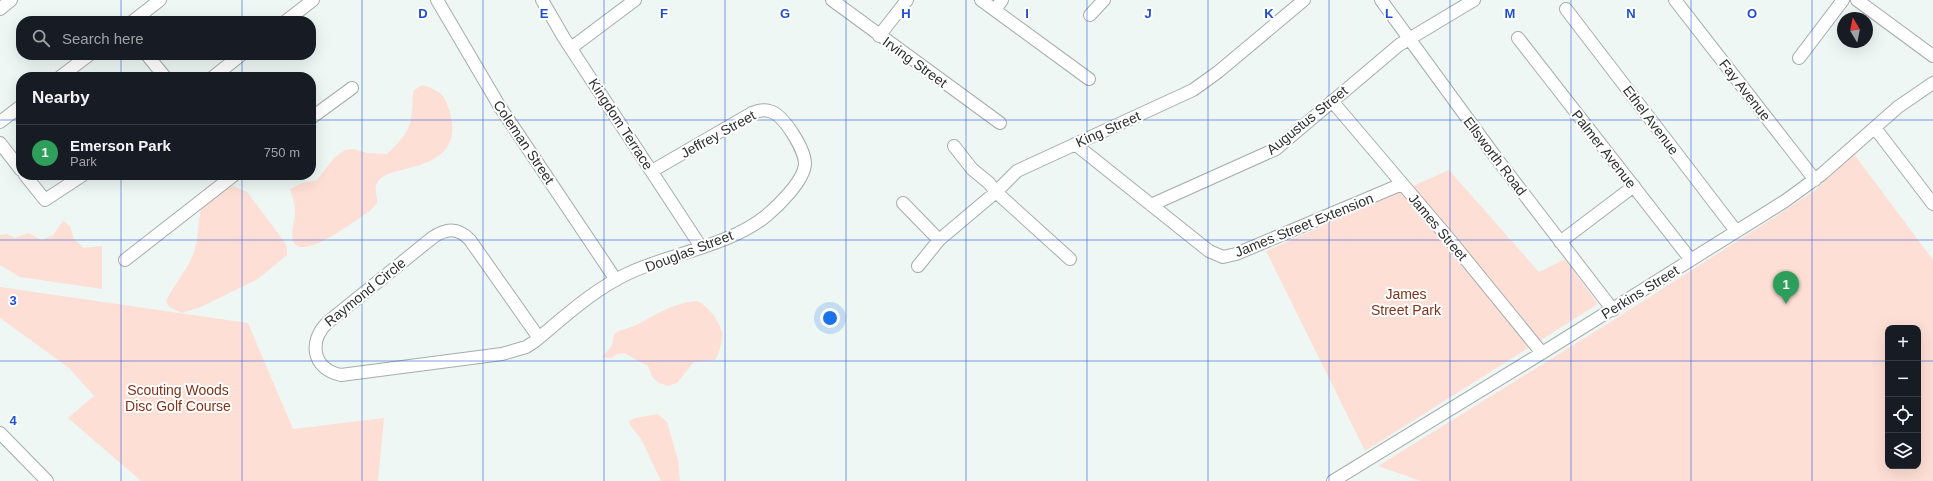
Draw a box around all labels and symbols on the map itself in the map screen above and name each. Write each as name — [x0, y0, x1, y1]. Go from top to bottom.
text: D — [418, 6, 428, 21]
text: E — [540, 6, 549, 21]
text: F — [660, 6, 668, 21]
text: G — [780, 6, 790, 21]
text: H — [901, 6, 911, 21]
text: I — [1025, 6, 1029, 21]
text: J — [1144, 6, 1152, 21]
text: K — [1264, 6, 1274, 21]
text: L — [1385, 6, 1393, 21]
text: M — [1505, 6, 1515, 21]
text: N — [1626, 6, 1636, 21]
text: O — [1747, 6, 1757, 21]
north arrow — [1837, 12, 1873, 48]
street label: Irving Street — [880, 33, 950, 91]
street label: Fay Avenue — [1716, 56, 1774, 124]
street label: Kingdom Terrace — [586, 75, 657, 173]
street label: Augustus Street — [1263, 82, 1351, 158]
street label: Ethel Avenue — [1620, 82, 1682, 158]
street label: Coleman Street — [490, 97, 558, 187]
street label: Jeffrey Street — [678, 107, 758, 161]
street label: Palmer Avenue — [1569, 107, 1640, 191]
street label: King Street — [1073, 108, 1143, 150]
street label: Ellsworth Road — [1460, 114, 1530, 198]
street label: James Street Extension — [1232, 190, 1376, 260]
street label: James Street — [1405, 190, 1471, 264]
street label: Douglas Street — [643, 227, 735, 275]
street label: Raymond Circle — [321, 254, 409, 330]
street label: Perkins Street — [1598, 262, 1682, 322]
pin: 1 — [1773, 271, 1799, 304]
park label: James Street Park — [1371, 286, 1442, 318]
text: 3 — [9, 293, 17, 308]
your location — [820, 308, 840, 328]
park label: Scouting Woods Disc Golf Course — [125, 382, 231, 414]
text: 4 — [9, 413, 17, 428]

